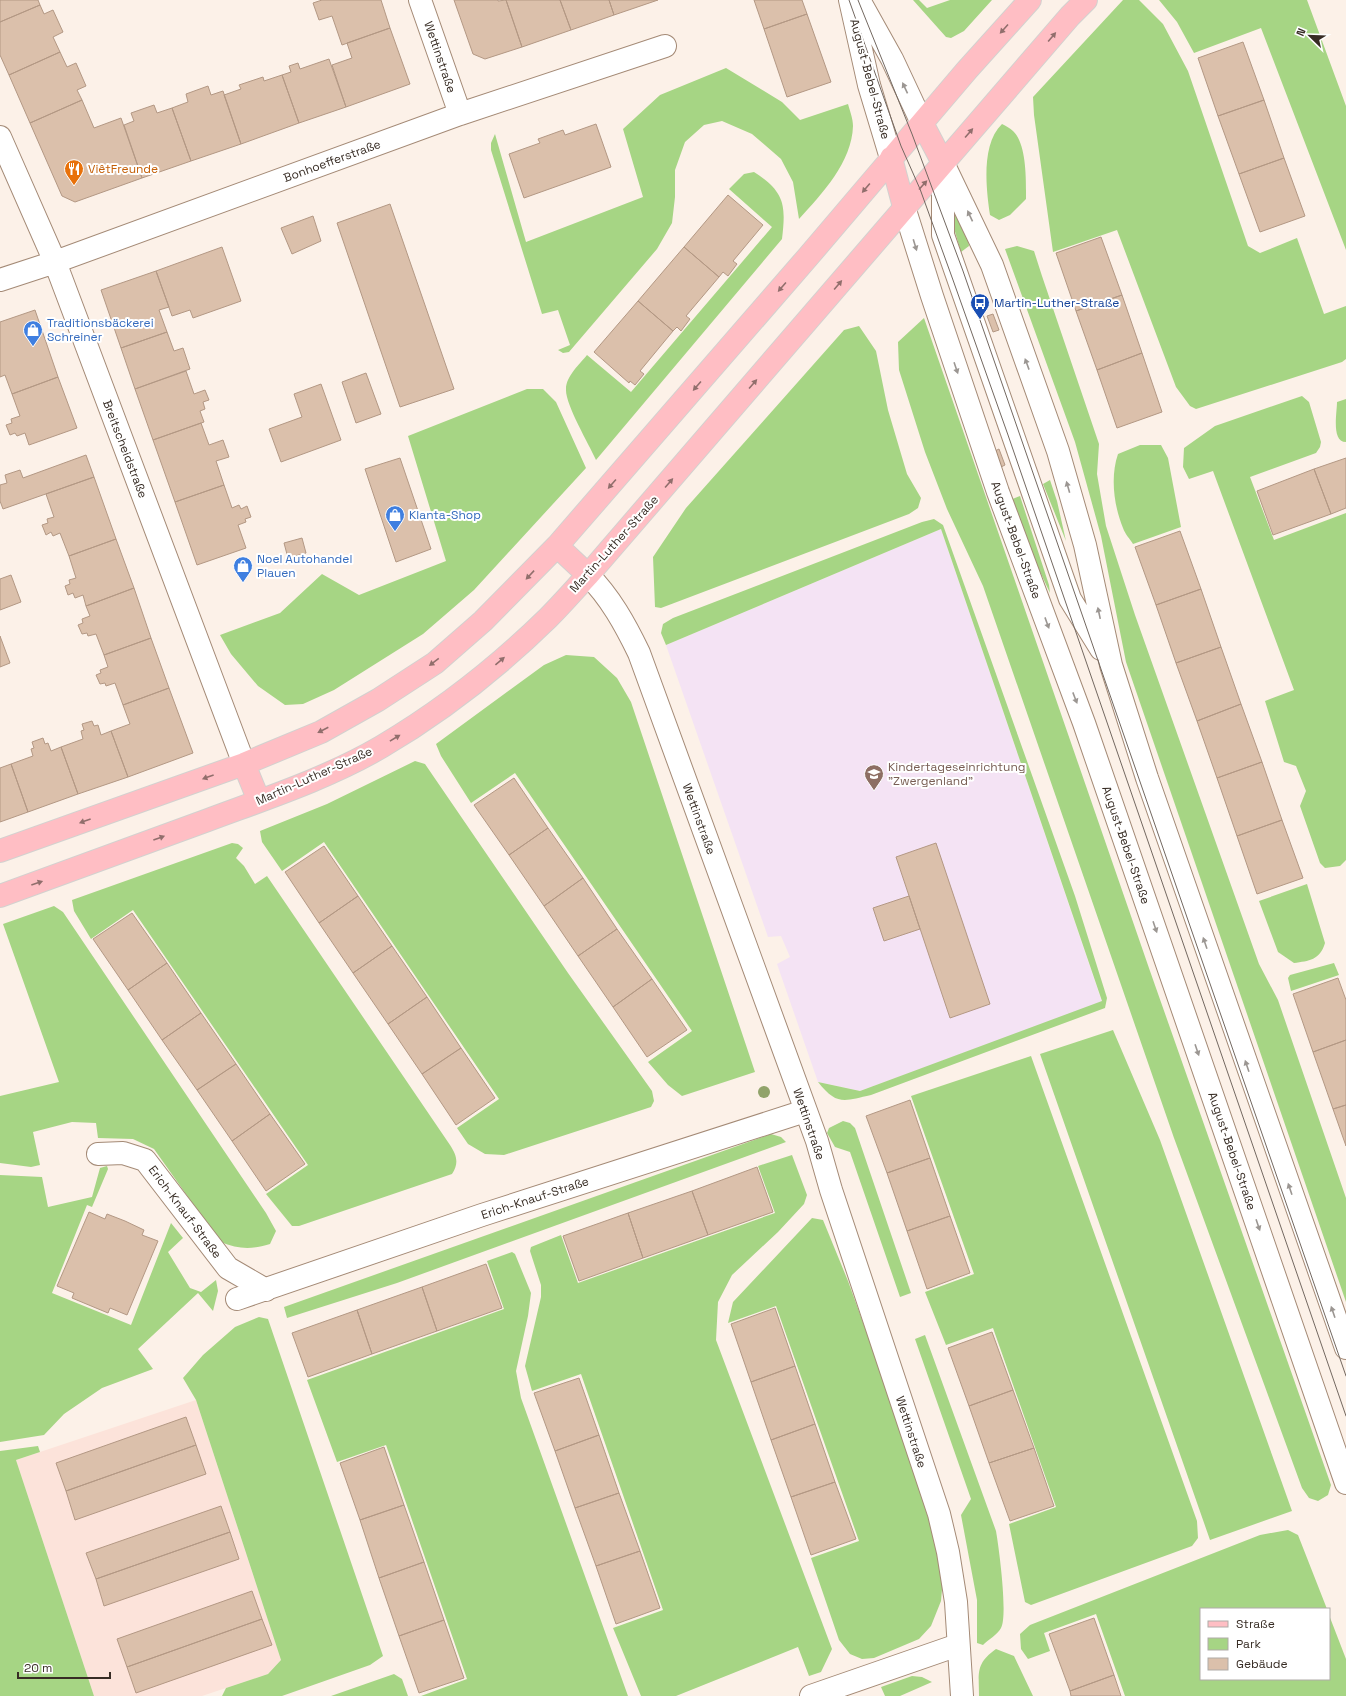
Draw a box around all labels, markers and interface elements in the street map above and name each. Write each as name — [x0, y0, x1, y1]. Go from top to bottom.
north arrow — [1290, 16, 1330, 56]
street label: August-Bebel-Straße — [846, 17, 894, 141]
street label: Wettinstraße — [420, 19, 460, 95]
one-way arrow — [999, 24, 1009, 34]
text: N — [1293, 26, 1309, 38]
one-way arrow — [1047, 32, 1056, 42]
one-way arrow — [902, 82, 908, 93]
one-way arrow — [964, 128, 973, 139]
street label: Bonhoefferstraße — [281, 136, 383, 186]
restaurant icon: ViêtFreunde — [63, 158, 85, 186]
place label: ViêtFreunde — [88, 161, 158, 177]
one-way arrow — [919, 180, 928, 190]
one-way arrow — [861, 183, 870, 194]
one-way arrow — [967, 210, 973, 222]
one-way arrow — [913, 239, 919, 251]
one-way arrow — [834, 280, 843, 291]
one-way arrow — [777, 282, 786, 293]
bus stop icon: Martin-Luther-Straße — [969, 292, 991, 320]
place label: Martin-Luther-Straße — [994, 295, 1119, 311]
place label: Traditionsbäckerei Schreiner — [47, 315, 154, 345]
shop icon: Traditionsbäckerei Schreiner — [22, 319, 44, 347]
one-way arrow — [1024, 358, 1030, 370]
one-way arrow — [953, 363, 959, 375]
one-way arrow — [749, 379, 758, 389]
one-way arrow — [692, 380, 701, 391]
street label: Breitscheidstraße — [99, 398, 151, 500]
one-way arrow — [664, 477, 673, 488]
street label: August-Bebel-Straße — [987, 479, 1045, 601]
one-way arrow — [608, 480, 617, 489]
one-way arrow — [1065, 481, 1071, 493]
street label: Martin-Luther-Straße — [566, 492, 662, 596]
shop icon: Klanta-Shop — [384, 504, 406, 532]
place label: Klanta-Shop — [409, 507, 481, 523]
place label: Noel Autohandel Plauen — [257, 551, 352, 581]
shop icon: Noel Autohandel Plauen — [232, 555, 254, 583]
one-way arrow — [525, 570, 535, 580]
one-way arrow — [1095, 607, 1101, 620]
one-way arrow — [1044, 617, 1050, 629]
one-way arrow — [495, 657, 506, 666]
one-way arrow — [429, 658, 440, 667]
one-way arrow — [1072, 693, 1078, 705]
one-way arrow — [318, 727, 329, 733]
one-way arrow — [389, 734, 401, 741]
street label: Martin-Luther-Straße — [253, 743, 375, 809]
place label: Kindertageseinrichtung "Zwergenland" — [888, 759, 1025, 789]
school or university icon: Kindertageseinrichtung "Zwergenland" — [863, 763, 885, 791]
one-way arrow — [201, 775, 213, 781]
street label: Wettinstraße — [679, 781, 719, 857]
street label: August-Bebel-Straße — [1098, 784, 1154, 906]
one-way arrow — [79, 818, 91, 824]
one-way arrow — [153, 835, 165, 841]
one-way arrow — [31, 879, 43, 885]
one-way arrow — [1152, 921, 1158, 933]
one-way arrow — [1201, 937, 1207, 949]
one-way arrow — [1194, 1044, 1200, 1056]
one-way arrow — [1244, 1060, 1250, 1072]
street label: Wettinstraße — [789, 1086, 829, 1162]
street label: August-Bebel-Straße — [1204, 1090, 1260, 1212]
street label: Erich-Knauf-Straße — [145, 1162, 225, 1262]
street label: Erich-Knauf-Straße — [479, 1173, 591, 1223]
one-way arrow — [1287, 1182, 1293, 1194]
one-way arrow — [1255, 1220, 1261, 1232]
one-way arrow — [1330, 1305, 1336, 1317]
street label: Wettinstraße — [892, 1394, 930, 1470]
legend — [1200, 1608, 1330, 1680]
text: Straße — [1236, 1616, 1275, 1632]
text: Park — [1236, 1636, 1261, 1652]
scale bar — [18, 1654, 110, 1680]
text: Gebäude — [1236, 1656, 1288, 1672]
text: 20 m — [24, 1660, 52, 1676]

